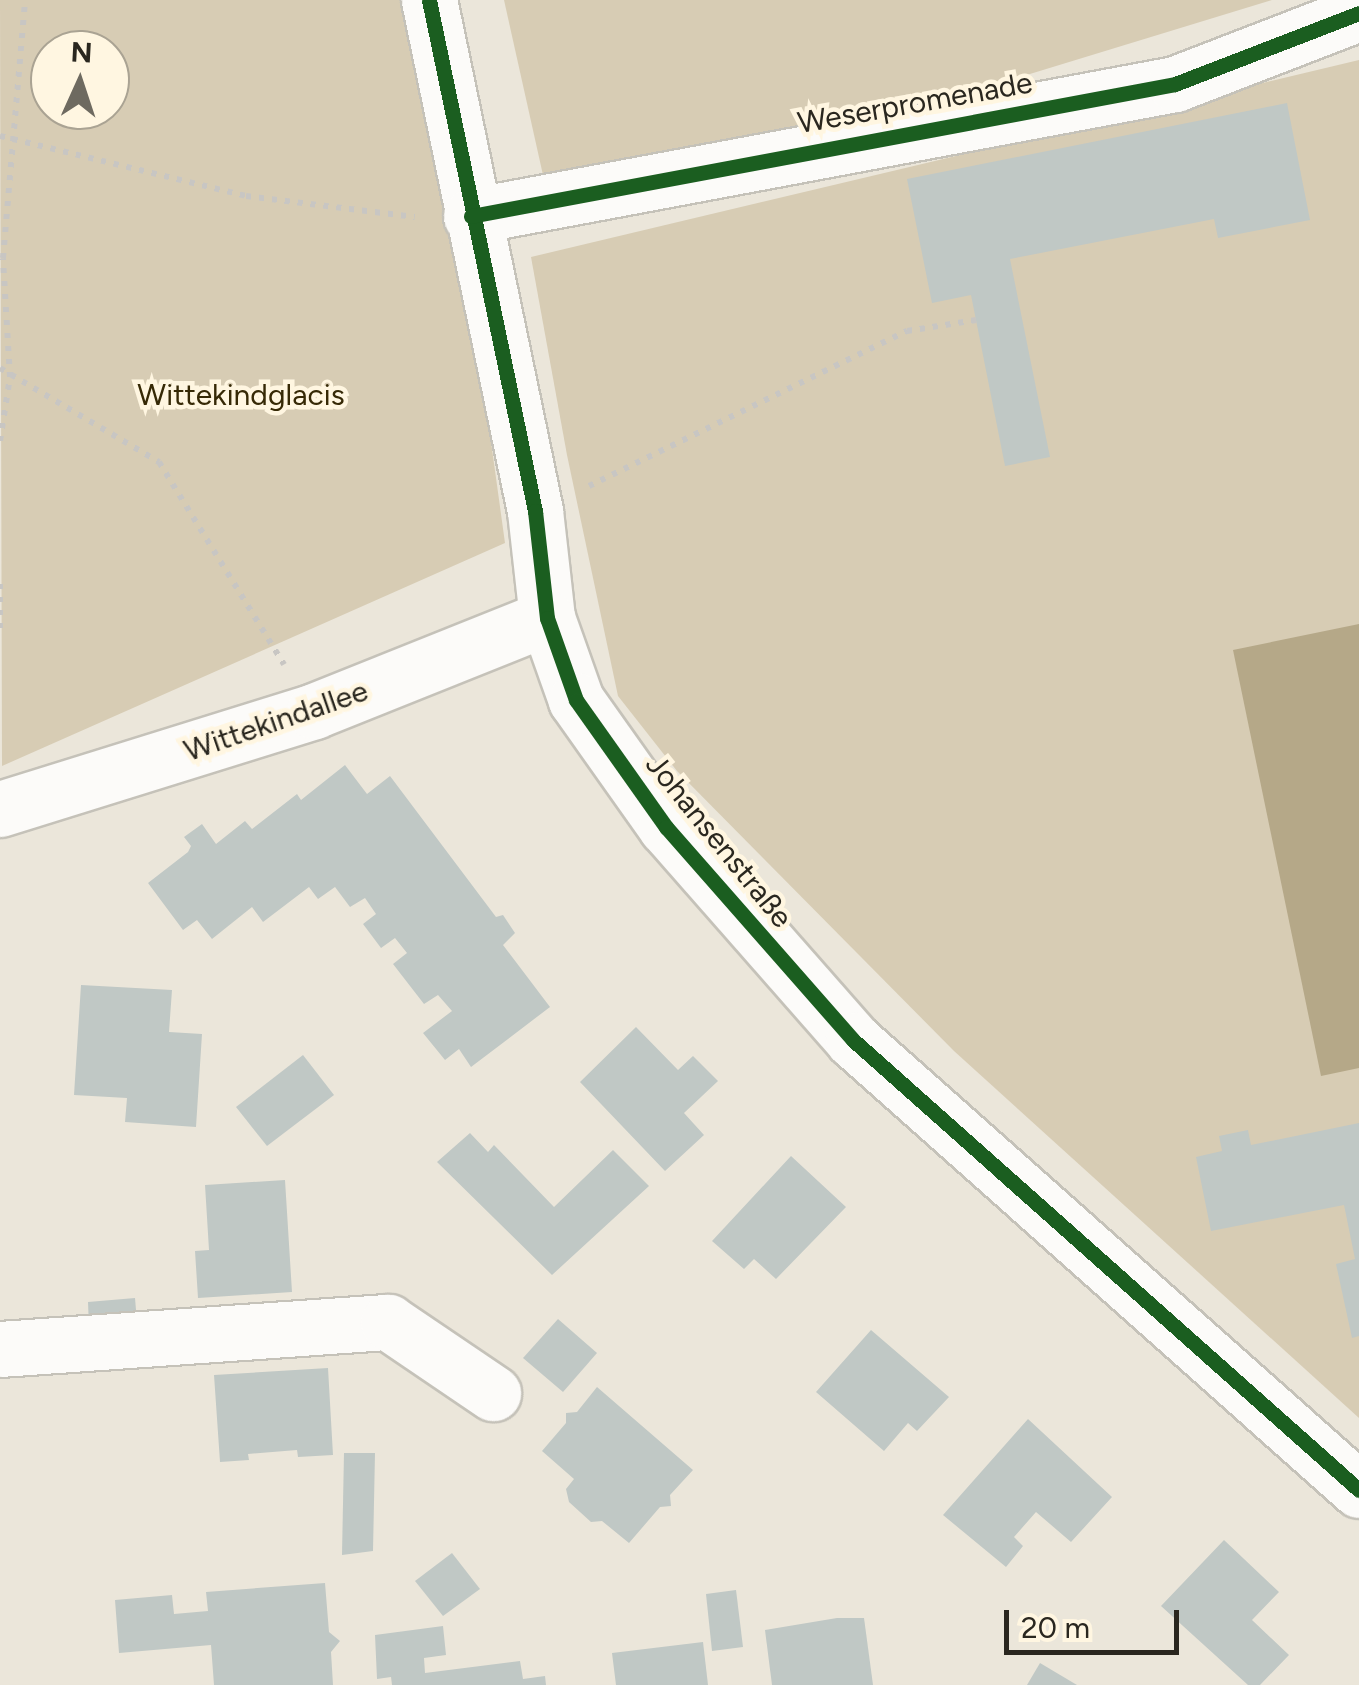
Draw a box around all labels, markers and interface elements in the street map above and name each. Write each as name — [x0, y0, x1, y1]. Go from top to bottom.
north arrow — [30, 30, 130, 130]
text: N — [70, 34, 93, 70]
street label: Weserpromenade — [795, 65, 1035, 141]
park label: Wittekindglacis — [137, 377, 345, 413]
street label: Wittekindallee — [179, 673, 373, 769]
street label: Johansenstraße — [638, 747, 800, 935]
scale bar — [1009, 1590, 1184, 1652]
text: 20 m — [1021, 1609, 1090, 1646]

